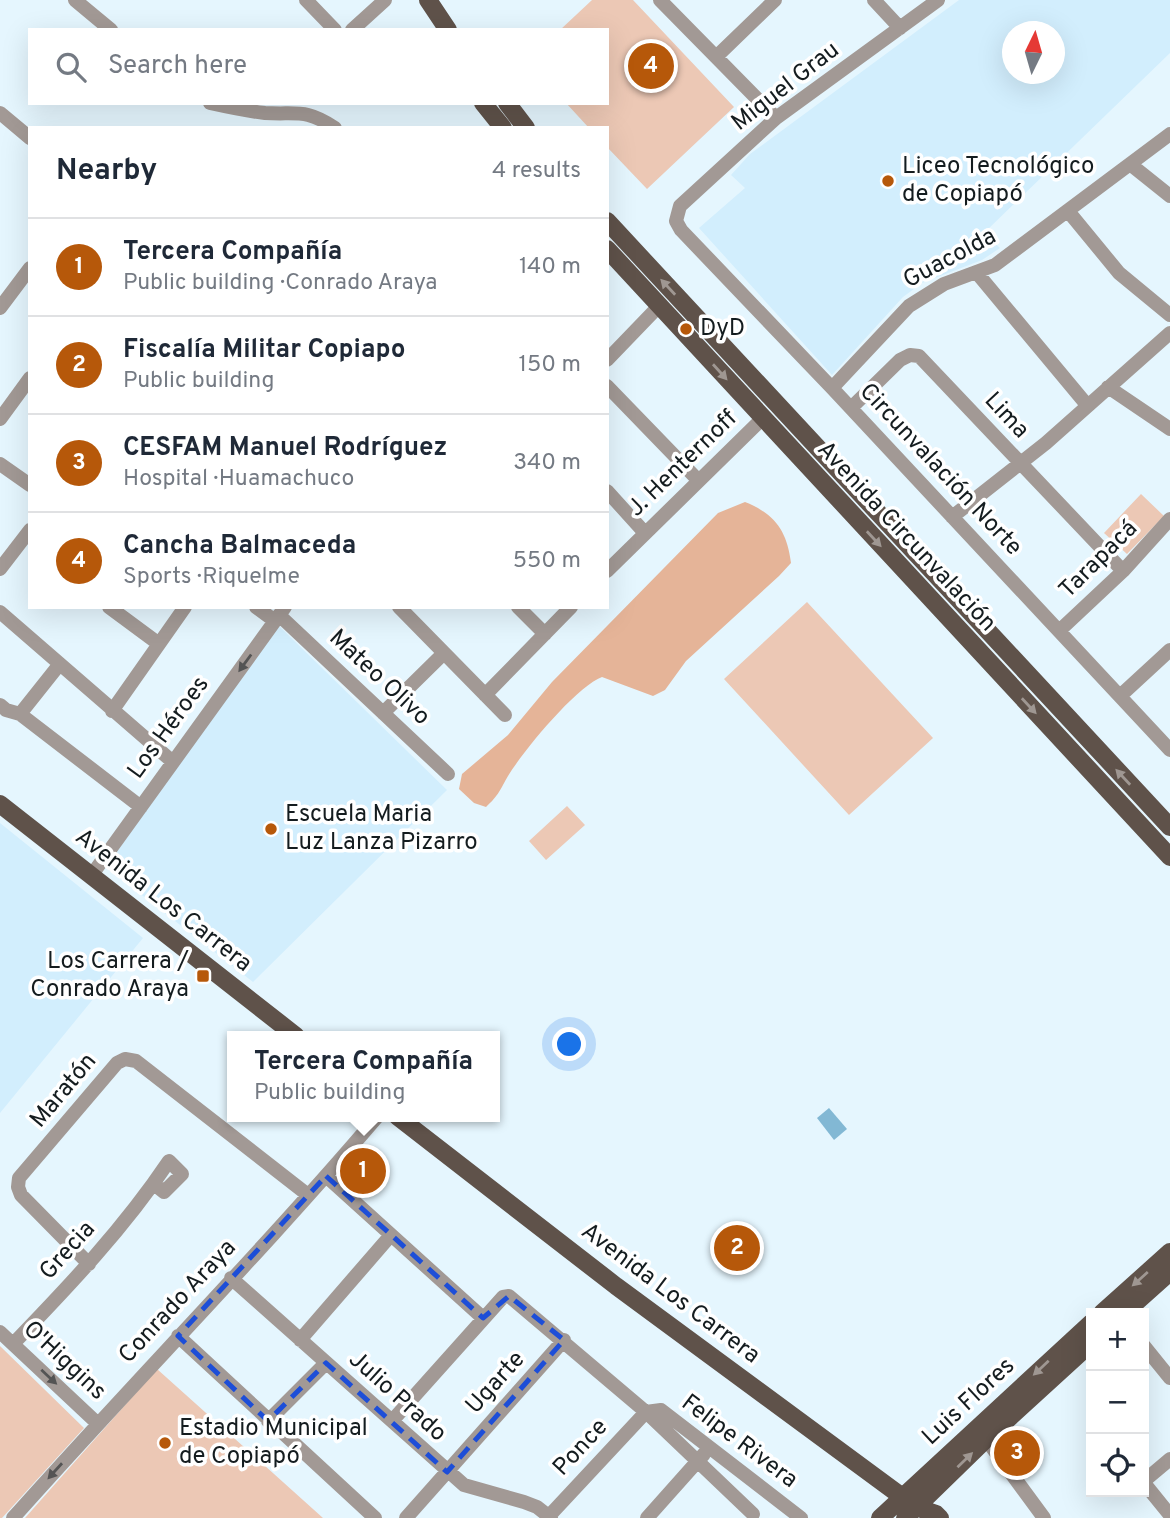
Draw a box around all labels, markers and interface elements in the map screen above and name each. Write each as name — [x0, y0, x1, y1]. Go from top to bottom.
north arrow — [1002, 21, 1065, 84]
search box — [28, 28, 609, 105]
street label: Miguel Grau — [726, 36, 846, 138]
pin: 4 — [628, 40, 674, 92]
icon: search — [52, 48, 90, 86]
text: Search here — [108, 50, 247, 83]
place label: Liceo Tecnológico de Copiapó — [902, 152, 1094, 210]
text: Nearby — [56, 153, 157, 190]
text: 4 results — [492, 157, 581, 186]
marker: Liceo Tecnológico de Copiapó — [880, 173, 896, 189]
street label: Guacolda — [898, 222, 1002, 296]
text: Tercera Compañía — [123, 236, 342, 269]
text: 1 — [74, 253, 84, 282]
text: 140 m — [519, 253, 581, 282]
text: Public building · Conrado Araya — [123, 269, 437, 298]
one-way arrow — [661, 279, 677, 296]
place label: DyD — [700, 314, 745, 344]
marker: DyD — [678, 321, 694, 337]
text: Fiscalía Militar Copiapo — [123, 334, 405, 367]
text: 2 — [72, 351, 86, 380]
text: 150 m — [519, 351, 581, 380]
one-way arrow — [711, 363, 727, 380]
text: Public building — [123, 367, 275, 396]
street label: Circunvalación Norte — [852, 377, 1028, 563]
street label: Lima — [977, 387, 1035, 445]
street label: J. Henternoff — [622, 404, 744, 524]
text: CESFAM Manuel Rodríguez — [123, 432, 447, 465]
street label: Avenida Circunvalación — [810, 435, 1002, 639]
text: 3 — [72, 449, 86, 478]
text: 340 m — [513, 449, 581, 478]
text: Hospital · Huamachuco — [123, 465, 354, 494]
street label: Tarapacá — [1054, 515, 1144, 605]
text: Cancha Balmaceda — [123, 530, 356, 563]
one-way arrow — [866, 530, 882, 548]
text: 4 — [72, 547, 86, 576]
text: 550 m — [513, 547, 581, 576]
text: Sports · Riquelme — [123, 563, 300, 592]
street label: Mateo Olivo — [322, 624, 436, 732]
one-way arrow — [238, 653, 252, 672]
street label: Los Héroes — [122, 671, 216, 785]
one-way arrow — [1021, 697, 1037, 715]
one-way arrow — [1116, 769, 1132, 786]
place label: Escuela Maria Luz Lanza Pizarro — [285, 800, 478, 858]
marker: Escuela Maria Luz Lanza Pizarro — [263, 821, 279, 837]
street label: Avenida Los Carrera — [69, 823, 257, 979]
place label: Los Carrera / Conrado Araya — [30, 947, 189, 1005]
marker: Los Carrera / Conrado Araya — [195, 968, 211, 984]
your location — [552, 1027, 586, 1061]
popup — [227, 1031, 500, 1122]
text: Tercera Compañía — [254, 1046, 473, 1079]
street label: Maratón — [24, 1048, 104, 1134]
text: Public building — [254, 1079, 405, 1108]
pin: 1 — [340, 1145, 386, 1197]
street label: Grecia — [34, 1215, 102, 1287]
street label: Avenida Los Carrera — [575, 1217, 765, 1371]
pin: 2 — [714, 1222, 760, 1274]
street label: Conrado Araya — [113, 1234, 243, 1370]
one-way arrow — [1132, 1271, 1149, 1286]
map controls — [1086, 1308, 1149, 1497]
button: + — [1086, 1308, 1149, 1371]
street label: O'Higgins — [16, 1315, 112, 1407]
street label: Julio Prado — [342, 1345, 452, 1449]
street label: Ugarte — [460, 1345, 532, 1421]
street label: Luis Flores — [916, 1352, 1022, 1452]
one-way arrow — [1033, 1360, 1050, 1376]
one-way arrow — [40, 1369, 57, 1386]
button: − — [1086, 1371, 1149, 1434]
street label: Felipe Rivera — [675, 1388, 803, 1496]
street label: Ponce — [547, 1413, 615, 1483]
place label: Estadio Municipal de Copiapó — [179, 1414, 368, 1472]
pin: 3 — [994, 1427, 1040, 1479]
button: locate — [1086, 1434, 1149, 1497]
marker: Estadio Municipal de Copiapó — [157, 1435, 173, 1451]
one-way arrow — [956, 1452, 973, 1468]
one-way arrow — [47, 1462, 63, 1480]

